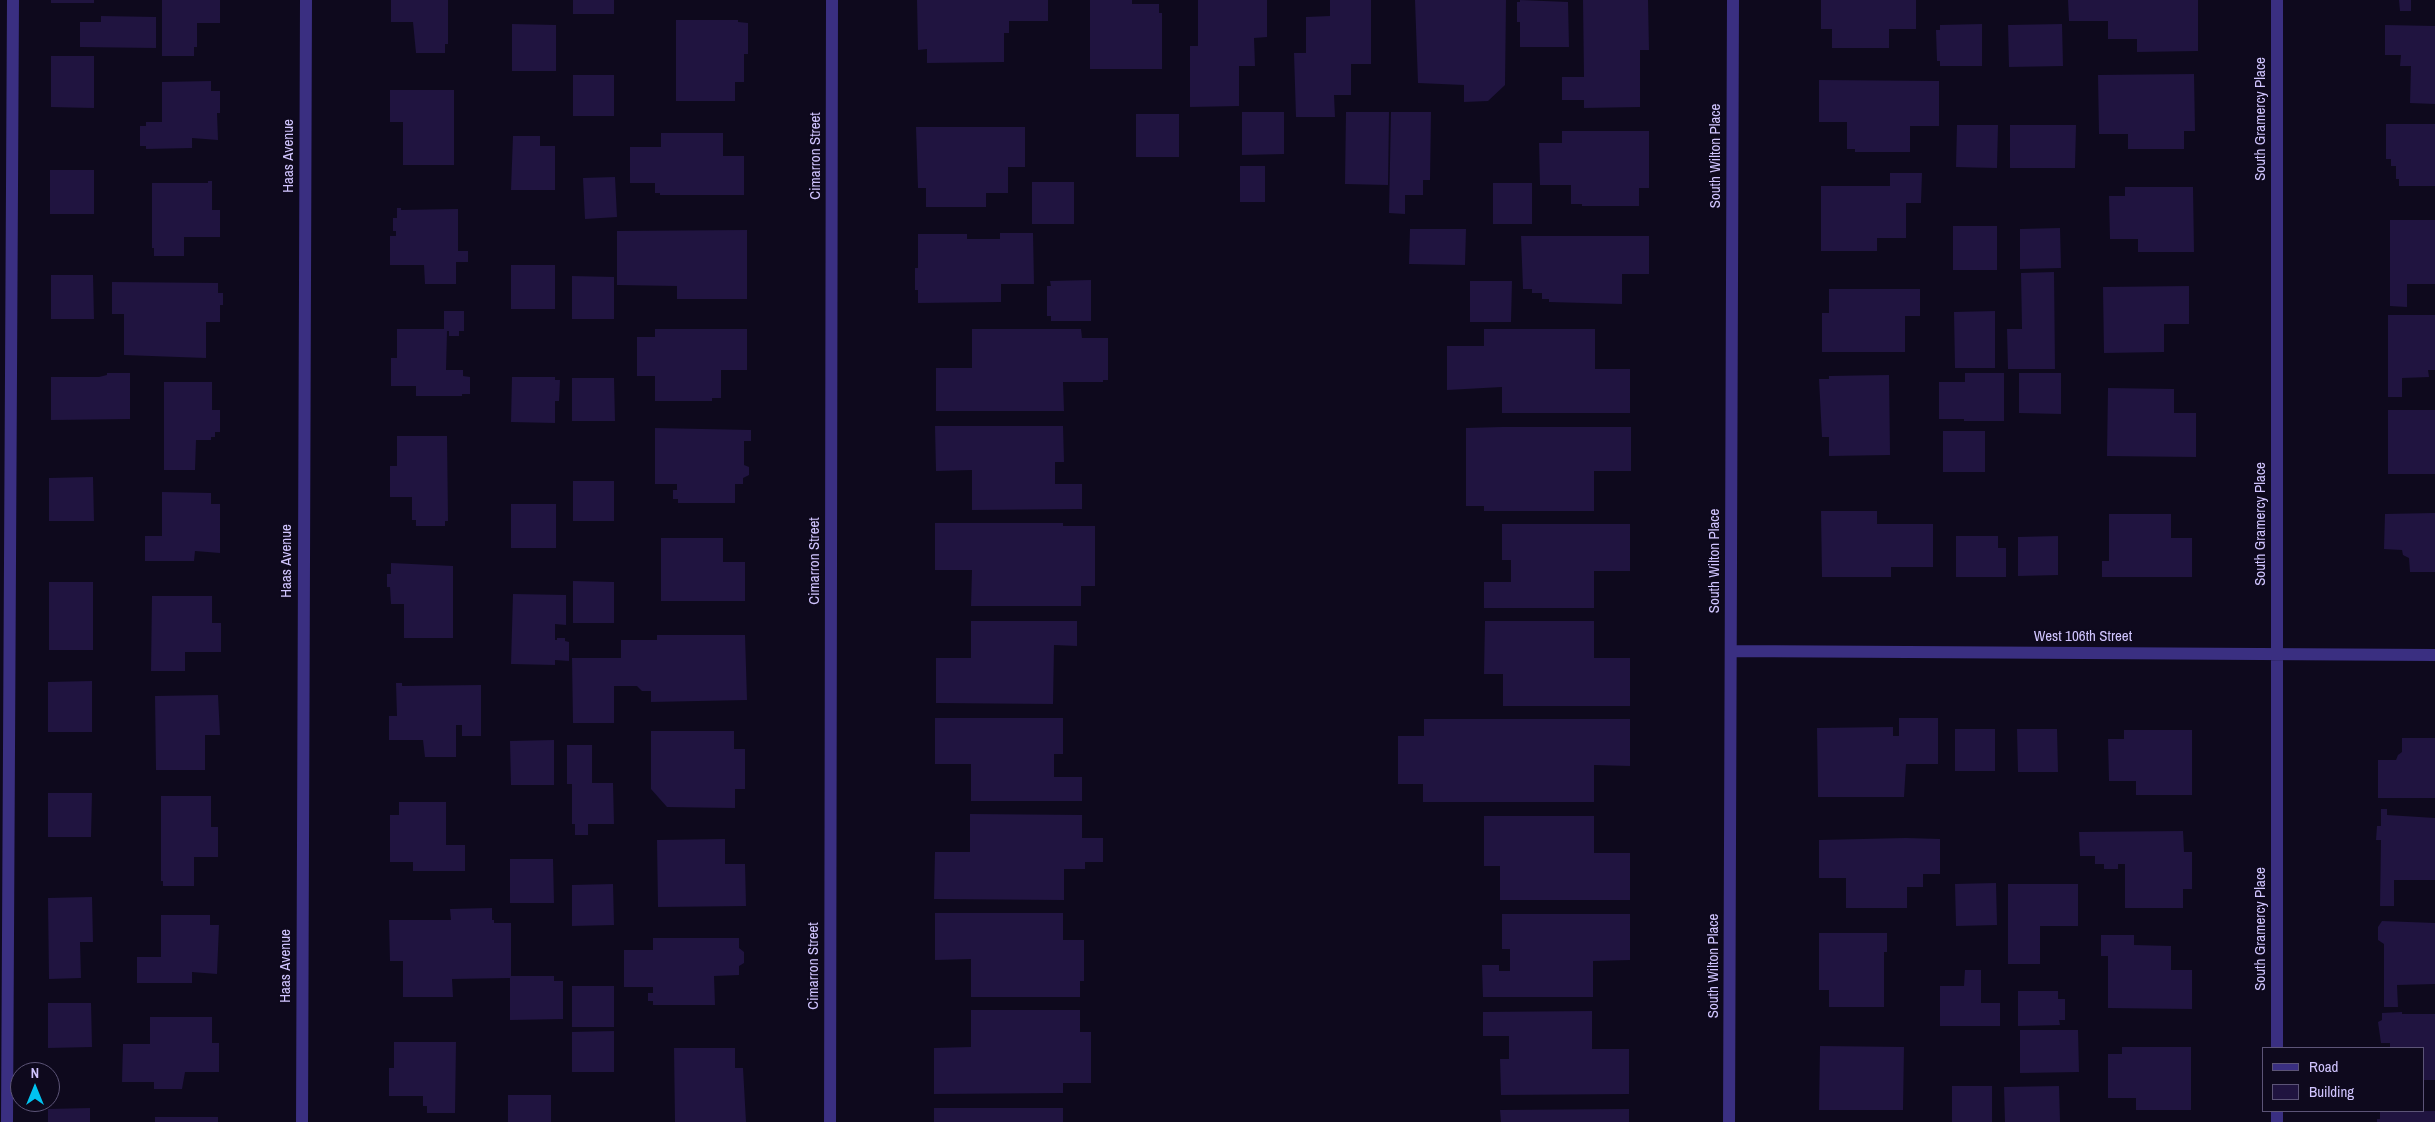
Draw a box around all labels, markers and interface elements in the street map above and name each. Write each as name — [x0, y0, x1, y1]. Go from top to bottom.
street label: South Gramercy Place — [2252, 57, 2270, 181]
street label: South Wilton Place — [1707, 104, 1725, 208]
street label: Cimarron Street — [807, 112, 825, 200]
street label: Haas Avenue — [280, 119, 298, 193]
street label: South Gramercy Place — [2252, 462, 2270, 586]
street label: South Wilton Place — [1706, 509, 1724, 613]
street label: Cimarron Street — [806, 517, 824, 605]
street label: Haas Avenue — [278, 524, 296, 598]
street label: West 106th Street — [2034, 628, 2132, 646]
street label: South Gramercy Place — [2252, 867, 2270, 991]
street label: South Wilton Place — [1705, 914, 1723, 1018]
street label: Cimarron Street — [805, 922, 823, 1010]
street label: Haas Avenue — [277, 929, 295, 1003]
legend — [2262, 1047, 2425, 1112]
text: Road — [2309, 1056, 2338, 1077]
north arrow — [10, 1062, 60, 1112]
text: N — [31, 1064, 39, 1082]
text: Building — [2309, 1081, 2354, 1102]

